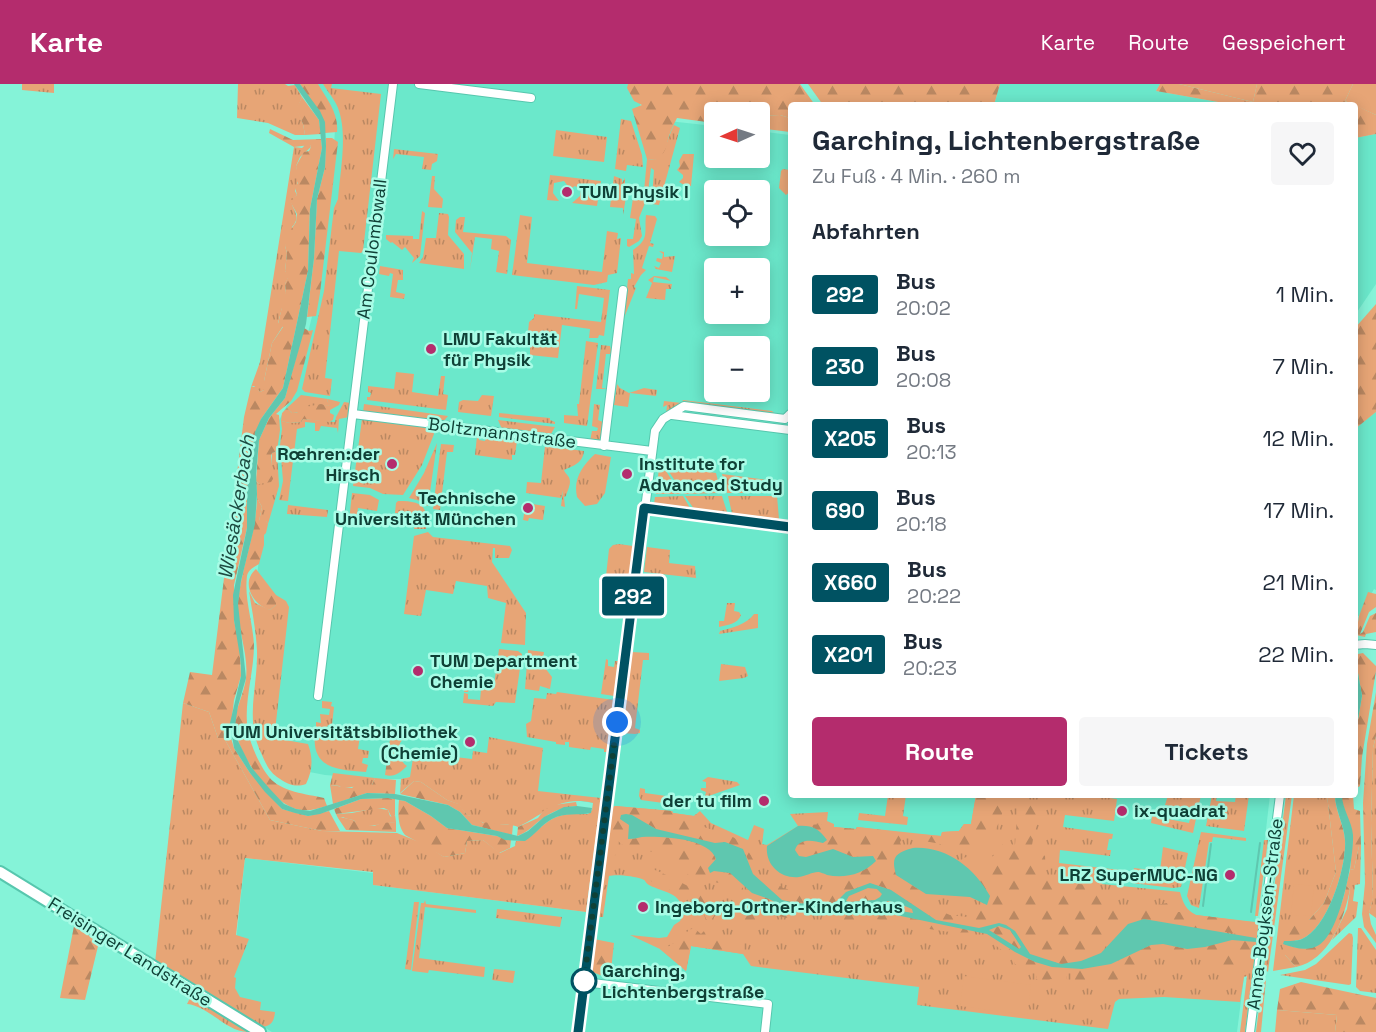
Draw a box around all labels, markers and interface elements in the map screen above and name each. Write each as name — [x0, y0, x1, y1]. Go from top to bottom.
text: Karte — [30, 24, 103, 60]
text: Karte — [1041, 29, 1095, 56]
text: Route — [1128, 29, 1189, 56]
text: Gespeichert — [1222, 29, 1346, 56]
north arrow — [704, 102, 770, 168]
map controls — [704, 102, 770, 402]
text: Garching, Lichtenbergstraße — [812, 122, 1201, 158]
button: heart — [1271, 122, 1334, 185]
text: Zu Fuß · 4 Min. · 260 m — [812, 163, 1020, 189]
street label: Am Coulombwall — [351, 178, 392, 320]
place label: TUM Physik I — [579, 180, 689, 203]
button: locate — [704, 180, 770, 246]
marker: TUM Physik I — [560, 185, 574, 199]
text: Abfahrten — [812, 217, 920, 245]
button: + — [704, 258, 770, 324]
text: Bus — [896, 267, 936, 295]
text: 1 Min. — [1276, 280, 1334, 308]
text: 292 — [826, 281, 864, 308]
text: 20:02 — [896, 295, 951, 321]
place label: LMU Fakultät für Physik — [443, 327, 557, 371]
button: − — [704, 336, 770, 402]
text: Bus — [896, 339, 936, 367]
marker: LMU Fakultät für Physik — [424, 342, 438, 356]
text: 7 Min. — [1272, 352, 1334, 380]
text: 230 — [826, 353, 864, 380]
text: 20:08 — [896, 367, 951, 393]
text: Bus — [906, 411, 946, 439]
street label: Boltzmannstraße — [427, 412, 578, 453]
text: 12 Min. — [1262, 424, 1334, 452]
text: X205 — [824, 425, 876, 452]
water label: Wiesäckerbach — [212, 432, 260, 581]
text: 20:13 — [906, 439, 957, 465]
place label: Rœhren:der Hirsch — [277, 442, 380, 486]
place label: Institute for Advanced Study — [639, 452, 783, 496]
marker: Rœhren:der Hirsch — [385, 457, 399, 471]
marker: Institute for Advanced Study — [620, 467, 634, 481]
text: Bus — [896, 483, 936, 511]
place label: Technische Universität München — [335, 486, 516, 530]
text: 17 Min. — [1263, 496, 1334, 524]
text: 690 — [825, 497, 865, 524]
marker: Technische Universität München — [521, 501, 535, 515]
text: 20:18 — [896, 511, 947, 537]
text: Bus — [907, 555, 947, 583]
text: 21 Min. — [1262, 568, 1334, 596]
text: X660 — [824, 569, 877, 596]
line badge: 292 — [598, 576, 668, 616]
text: 292 — [614, 583, 652, 610]
text: 20:22 — [907, 583, 961, 609]
text: Bus — [903, 627, 943, 655]
text: 22 Min. — [1258, 640, 1334, 668]
text: X201 — [824, 641, 873, 668]
place label: TUM Department Chemie — [430, 649, 578, 693]
text: 20:23 — [903, 655, 957, 681]
marker: TUM Department Chemie — [411, 664, 425, 678]
your location — [602, 707, 632, 737]
button: Route — [812, 717, 1067, 786]
button: Tickets — [1079, 717, 1334, 786]
place label: TUM Universitätsbibliothek (Chemie) — [222, 720, 458, 764]
marker: TUM Universitätsbibliothek (Chemie) — [463, 735, 477, 749]
place label: der tu film — [662, 789, 752, 812]
marker: der tu film — [757, 794, 771, 808]
place label: ix-quadrat — [1134, 799, 1226, 822]
marker: ix-quadrat — [1115, 804, 1129, 818]
street label: Anna-Boyksen-Straße — [1241, 817, 1288, 1011]
place label: LRZ SuperMUC-NG — [1060, 863, 1218, 886]
marker: LRZ SuperMUC-NG — [1223, 868, 1237, 882]
street label: Freisinger Landstraße — [44, 892, 216, 1011]
place label: Ingeborg-Ortner-Kinderhaus — [655, 895, 903, 918]
marker: Ingeborg-Ortner-Kinderhaus — [636, 900, 650, 914]
place label: Garching, Lichtenbergstraße — [602, 959, 764, 1003]
marker: Garching, Lichtenbergstraße — [571, 968, 597, 994]

